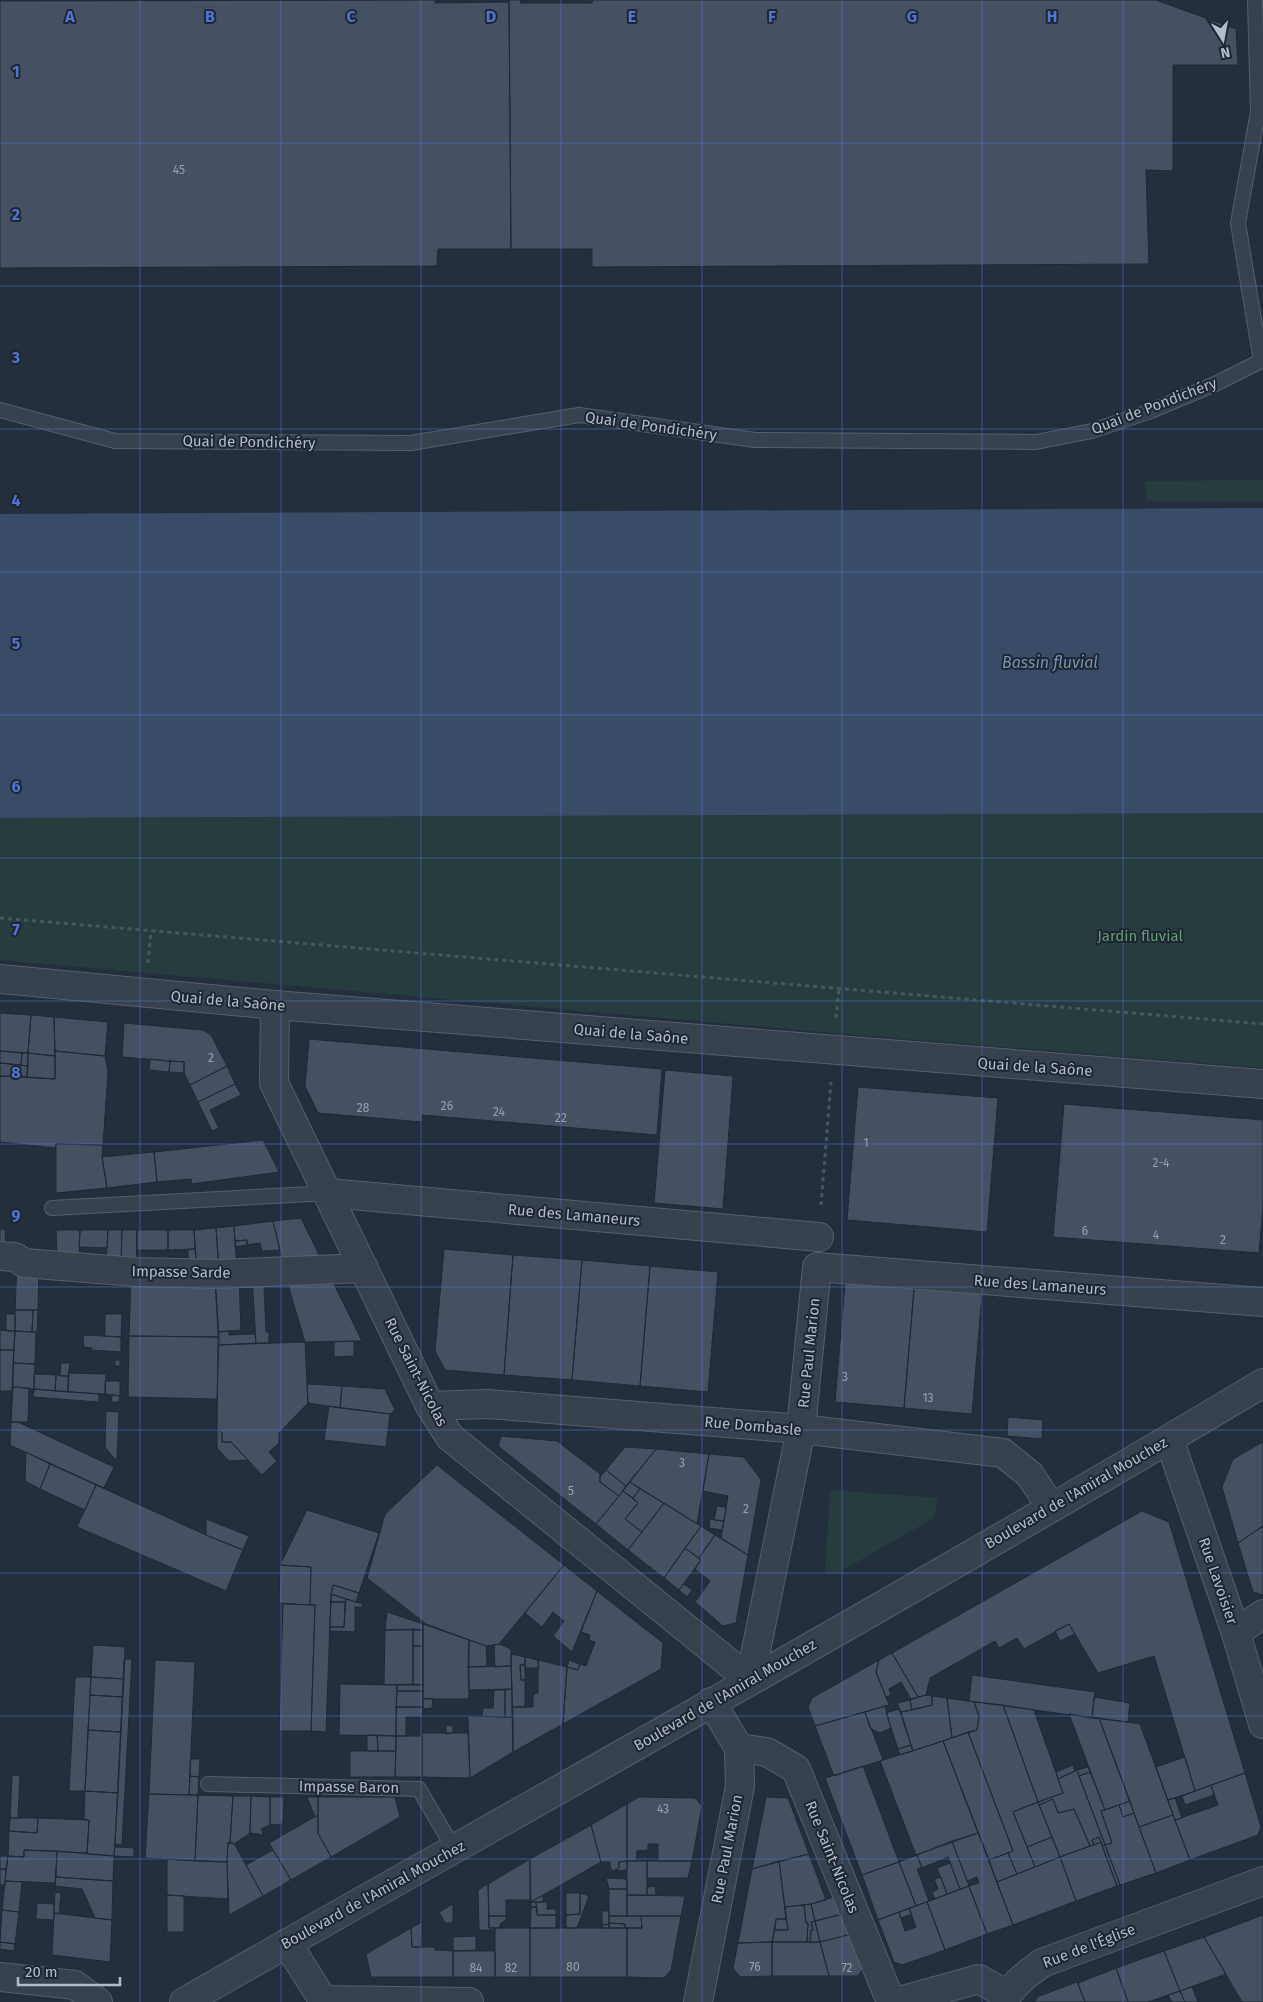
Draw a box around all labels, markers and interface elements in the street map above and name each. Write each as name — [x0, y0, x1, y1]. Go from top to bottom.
text: A — [64, 7, 75, 26]
text: B — [205, 7, 215, 26]
text: C — [346, 7, 356, 26]
text: D — [486, 7, 496, 26]
text: E — [628, 7, 636, 26]
text: F — [768, 7, 776, 26]
text: G — [907, 7, 917, 26]
text: H — [1047, 7, 1057, 26]
north arrow — [1198, 15, 1248, 65]
text: N — [1219, 43, 1232, 62]
text: 1 — [12, 62, 20, 81]
house number: 45 — [173, 163, 185, 177]
text: 2 — [12, 205, 20, 224]
text: 3 — [11, 348, 20, 367]
street label: Quai de Pondichéry — [1089, 374, 1220, 438]
street label: Quai de Pondichéry — [584, 408, 719, 444]
street label: Quai de Pondichéry — [182, 432, 316, 452]
text: 4 — [11, 491, 21, 510]
text: 5 — [12, 634, 21, 653]
water label: Bassin fluvial — [1002, 653, 1098, 672]
text: 6 — [11, 777, 21, 796]
text: 7 — [12, 920, 20, 939]
park label: Jardin fluvial — [1097, 927, 1183, 945]
street label: Quai de la Saône — [170, 987, 286, 1015]
street label: Quai de la Saône — [573, 1020, 689, 1048]
house number: 2 — [208, 1051, 214, 1065]
street label: Quai de la Saône — [977, 1054, 1093, 1080]
text: 8 — [11, 1063, 21, 1082]
house number: 26 — [441, 1099, 453, 1113]
house number: 28 — [357, 1101, 370, 1115]
house number: 24 — [493, 1105, 506, 1119]
house number: 22 — [555, 1111, 567, 1125]
house number: 1 — [863, 1136, 869, 1150]
house number: 2-4 — [1152, 1156, 1170, 1170]
street label: Rue des Lamaneurs — [507, 1200, 641, 1230]
text: 9 — [12, 1206, 21, 1225]
house number: 6 — [1082, 1224, 1088, 1238]
house number: 4 — [1153, 1228, 1160, 1242]
house number: 2 — [1220, 1233, 1226, 1247]
street label: Impasse Sarde — [131, 1262, 231, 1282]
street label: Rue des Lamaneurs — [973, 1271, 1107, 1299]
street label: Rue Paul Marion — [794, 1297, 824, 1409]
street label: Rue Saint-Nicolas — [381, 1315, 451, 1429]
house number: 3 — [842, 1370, 848, 1384]
house number: 13 — [922, 1391, 934, 1405]
street label: Rue Dombasle — [704, 1413, 802, 1439]
street label: Boulevard de l'Amiral Mouchez — [982, 1433, 1171, 1553]
house number: 3 — [679, 1456, 685, 1470]
house number: 5 — [568, 1484, 574, 1498]
house number: 2 — [743, 1502, 749, 1516]
street label: Rue Lavoisier — [1195, 1535, 1241, 1627]
street label: Boulevard de l'Amiral Mouchez — [631, 1635, 820, 1755]
street label: Impasse Baron — [299, 1777, 399, 1797]
street label: Rue Paul Marion — [708, 1793, 746, 1905]
street label: Rue Saint-Nicolas — [801, 1798, 863, 1916]
house number: 43 — [657, 1802, 669, 1816]
street label: Boulevard de l'Amiral Mouchez — [278, 1837, 469, 1953]
street label: Rue de l'Église — [1040, 1920, 1138, 1972]
scale bar — [18, 1954, 120, 1986]
house number: 80 — [566, 1960, 580, 1974]
house number: 76 — [749, 1960, 761, 1974]
house number: 84 — [470, 1961, 483, 1975]
house number: 82 — [505, 1961, 517, 1975]
house number: 72 — [841, 1961, 853, 1975]
text: 20 m — [25, 1963, 58, 1981]

